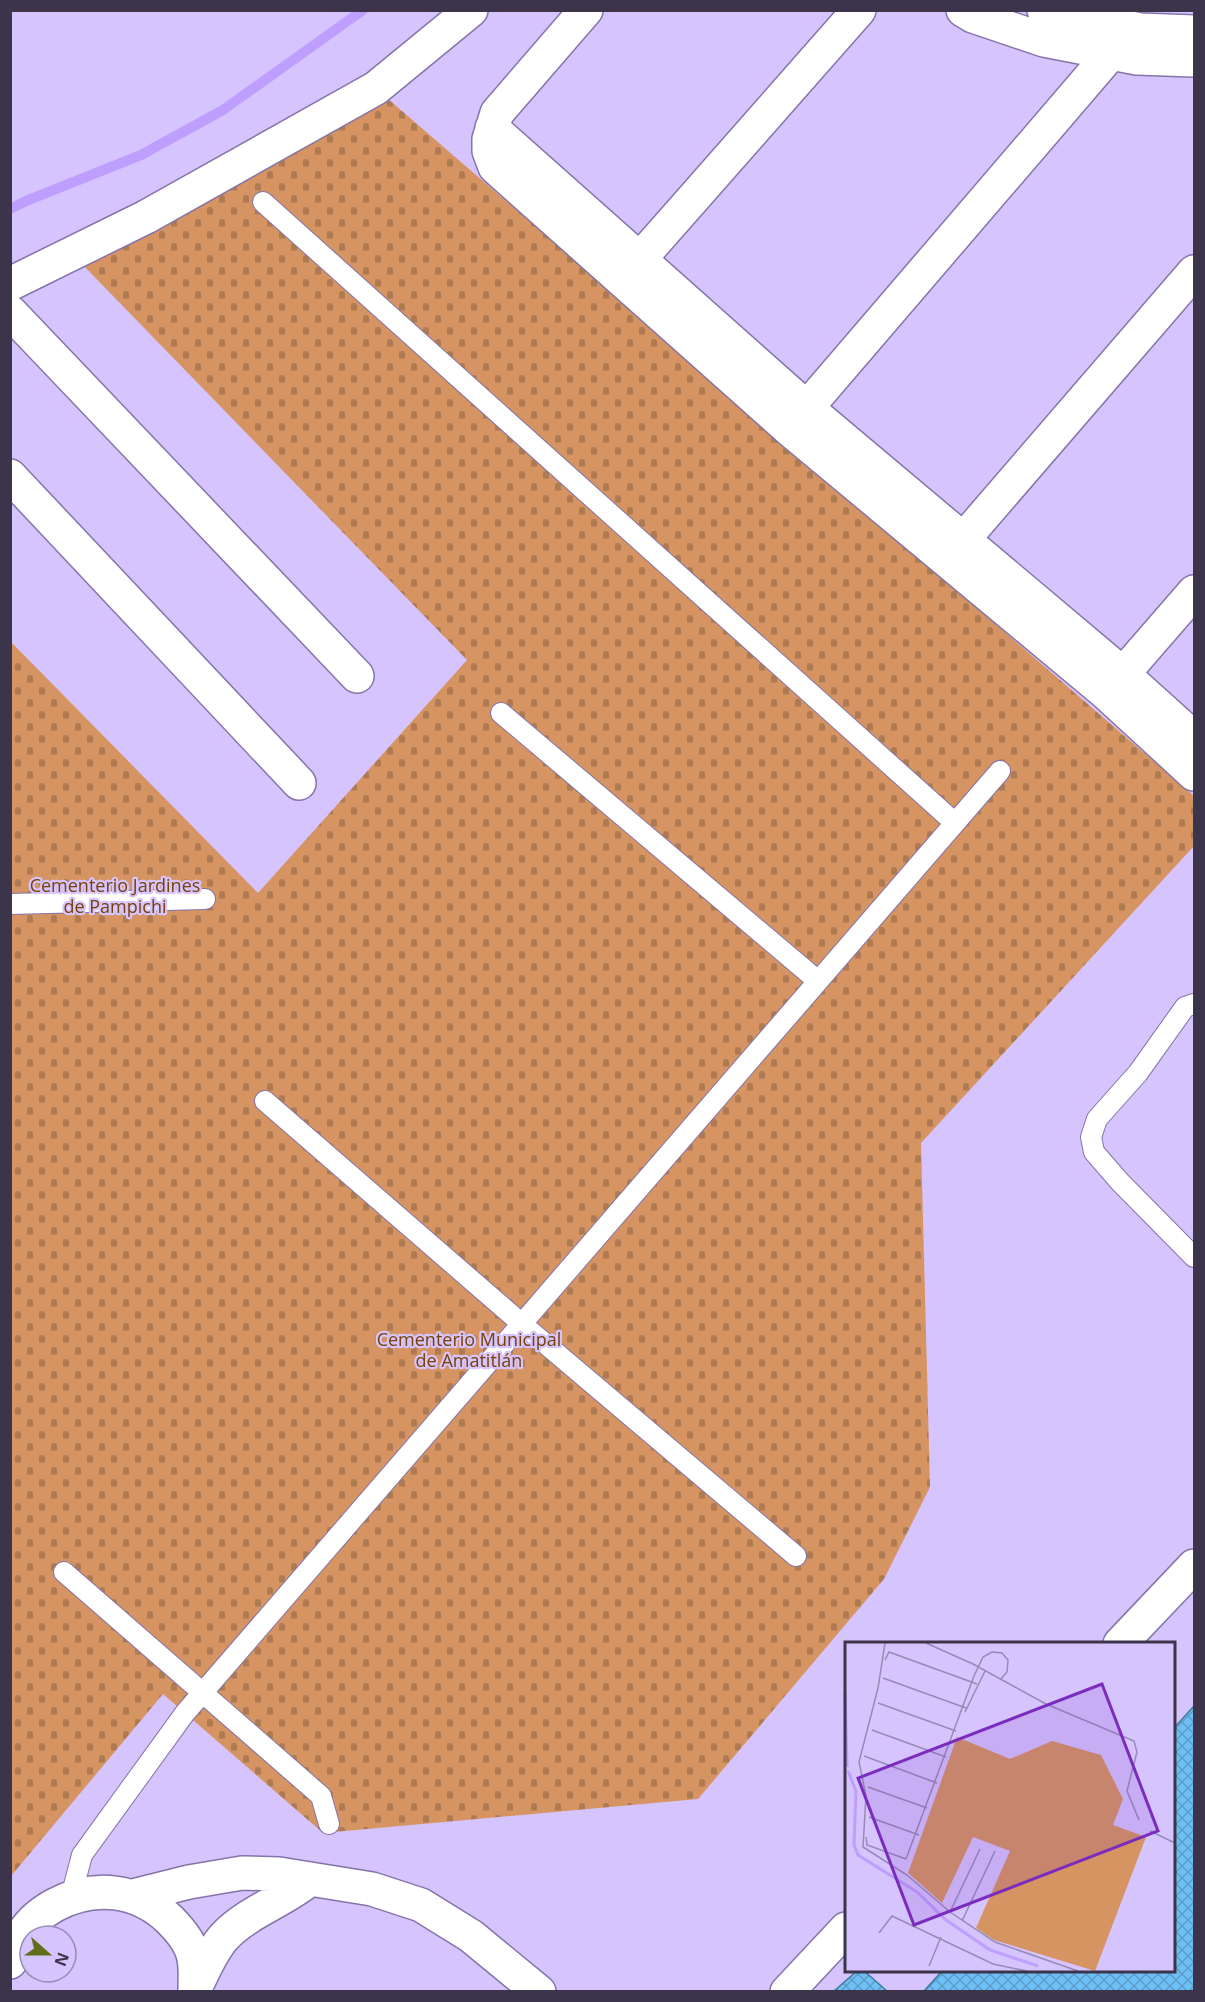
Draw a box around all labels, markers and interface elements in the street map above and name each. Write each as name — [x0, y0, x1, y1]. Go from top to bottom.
park label: Cementerio Jardines de Pampichi — [30, 873, 200, 918]
park label: Cementerio Municipal de Amatitlán — [377, 1327, 561, 1372]
inset map — [845, 1642, 1175, 1972]
north arrow — [18, 1924, 78, 1984]
text: N — [49, 1949, 75, 1969]

